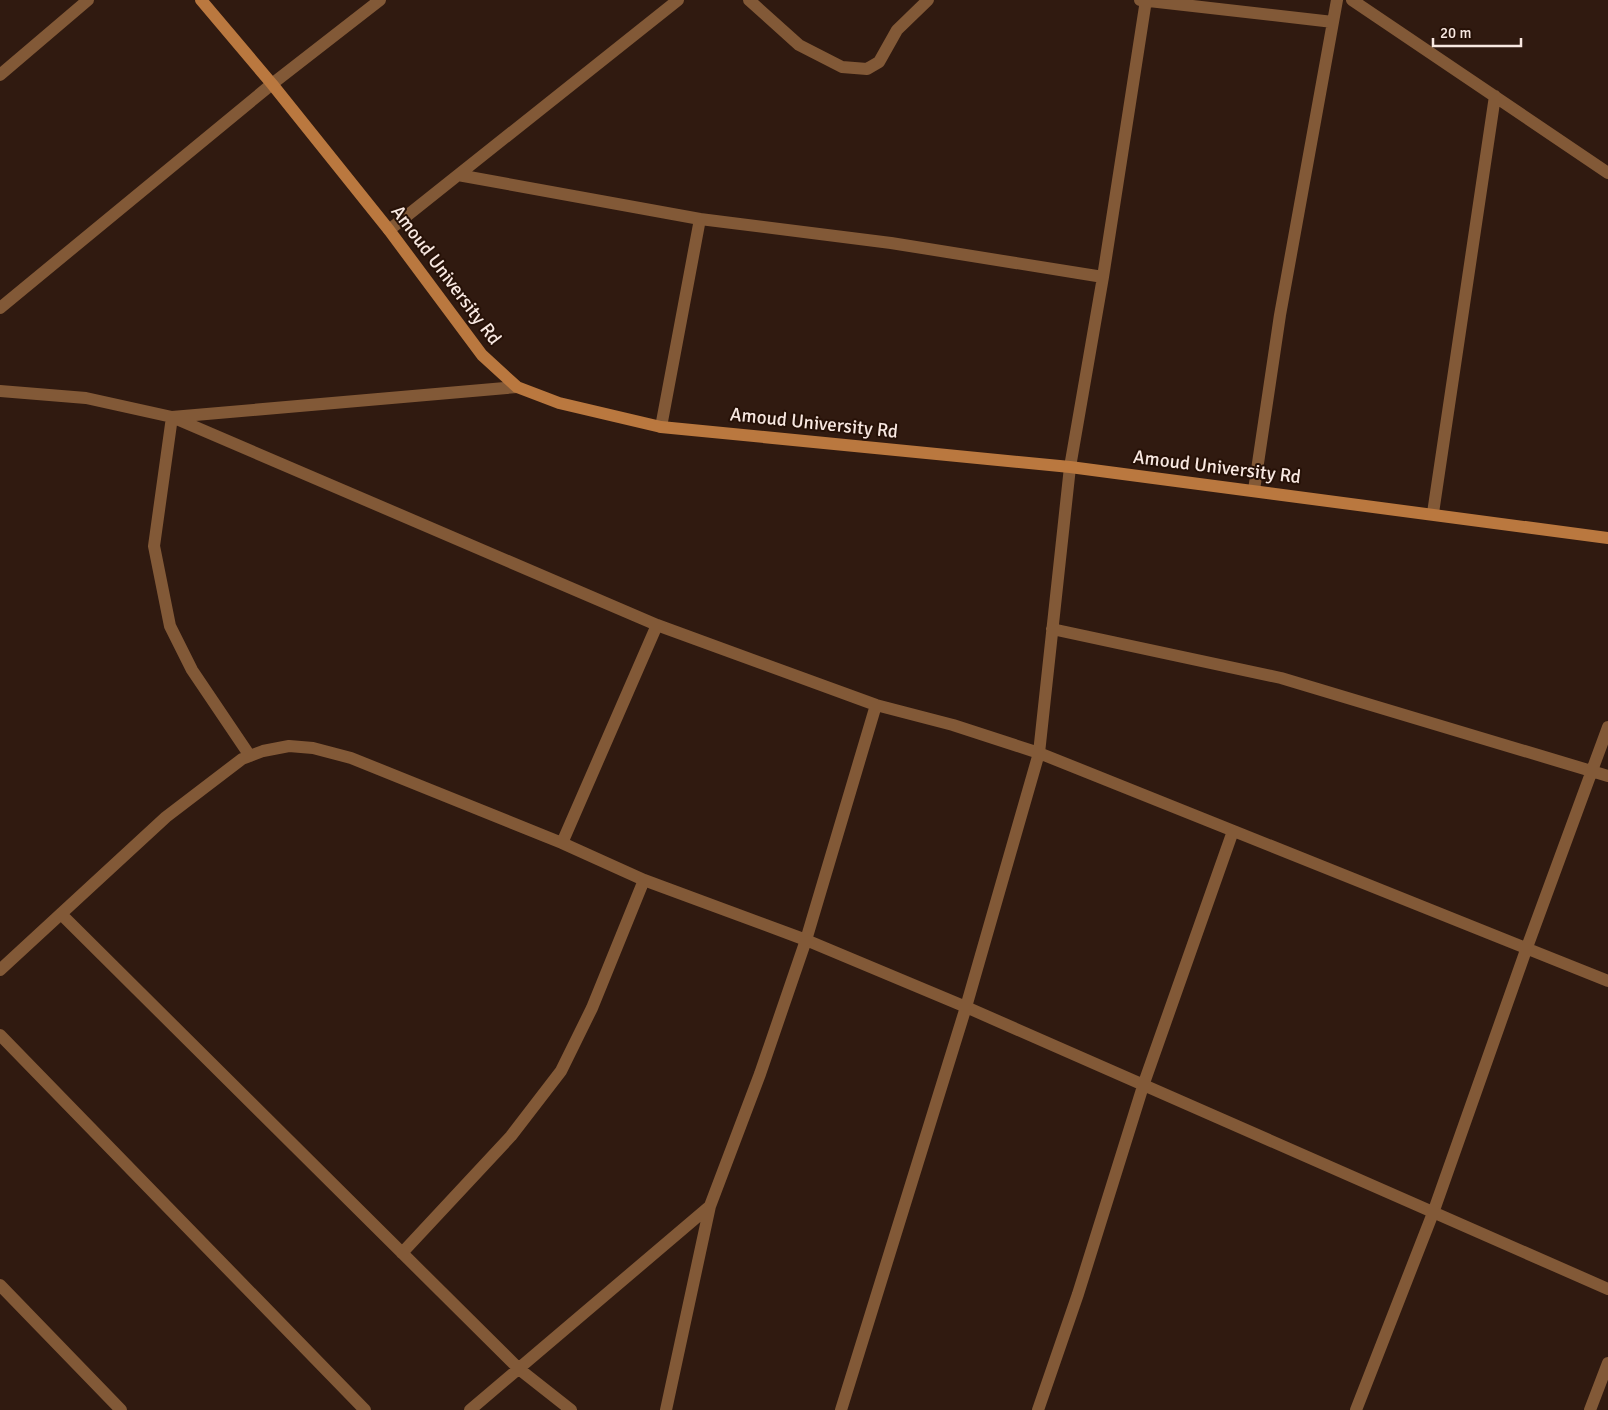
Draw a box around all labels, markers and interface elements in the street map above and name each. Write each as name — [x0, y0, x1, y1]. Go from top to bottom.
scale bar — [1433, 15, 1520, 47]
text: 20 m — [1440, 24, 1471, 42]
street label: Amoud University Rd — [386, 200, 506, 350]
street label: Amoud University Rd — [729, 402, 899, 444]
street label: Amoud University Rd — [1132, 445, 1302, 489]

